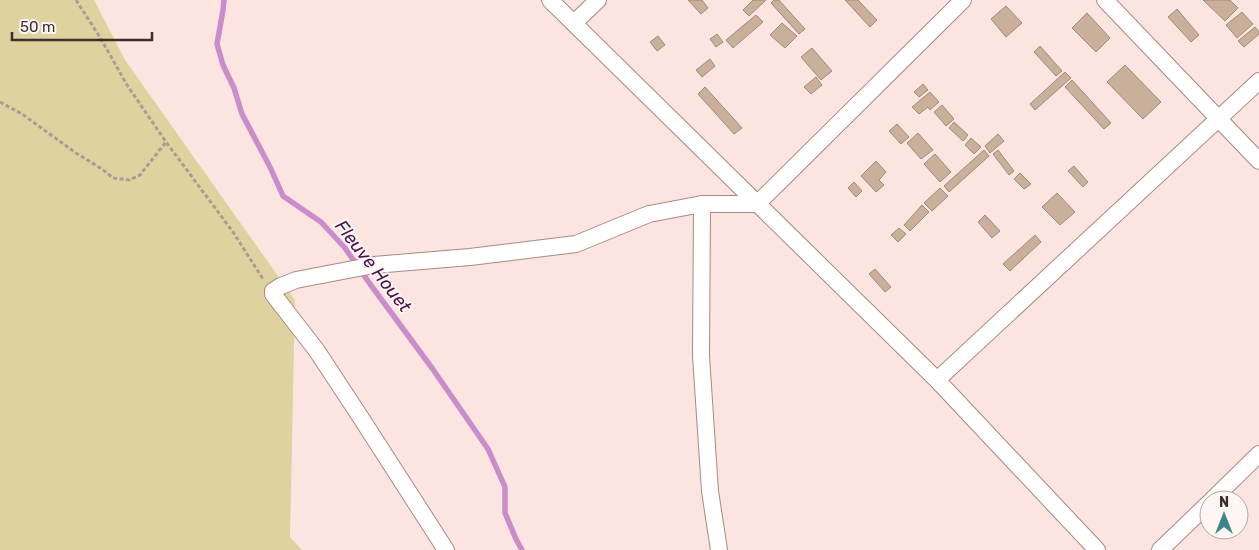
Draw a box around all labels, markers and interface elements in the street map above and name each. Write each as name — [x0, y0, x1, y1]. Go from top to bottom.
scale bar — [12, 10, 152, 42]
text: 50 m — [20, 18, 55, 36]
water label: Fleuve Houet — [330, 216, 416, 317]
north arrow — [1199, 490, 1249, 540]
text: N — [1219, 494, 1229, 511]

